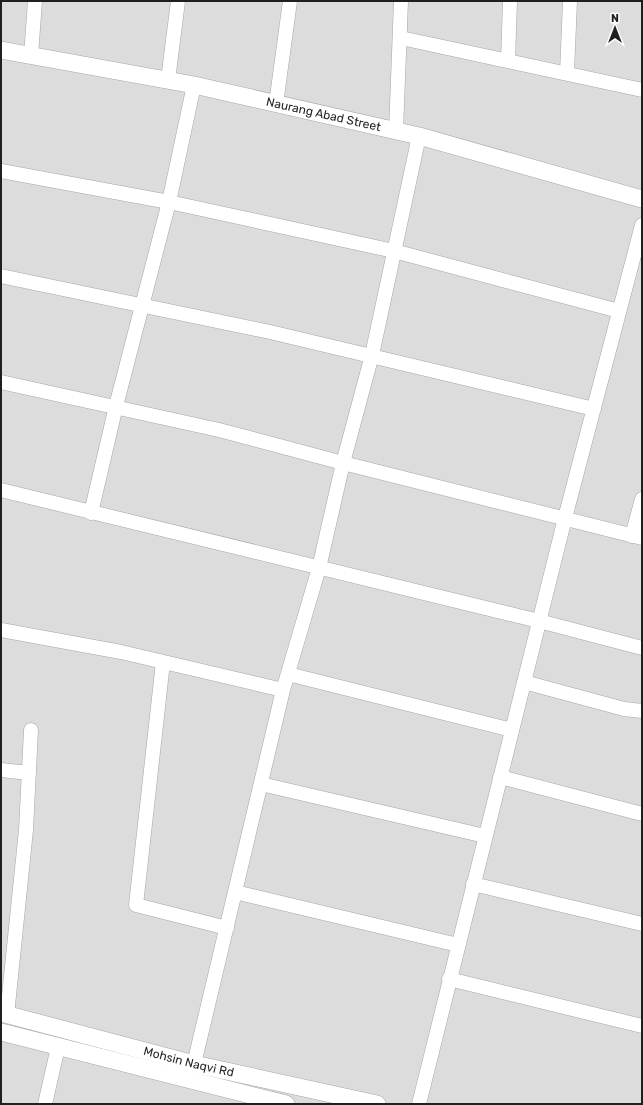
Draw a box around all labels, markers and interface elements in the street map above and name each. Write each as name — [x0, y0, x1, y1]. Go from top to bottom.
north arrow — [595, 8, 635, 48]
text: N — [611, 12, 619, 25]
street label: Naurang Abad Street — [265, 95, 382, 134]
street label: Mohsin Naqvi Rd — [142, 1044, 235, 1080]

